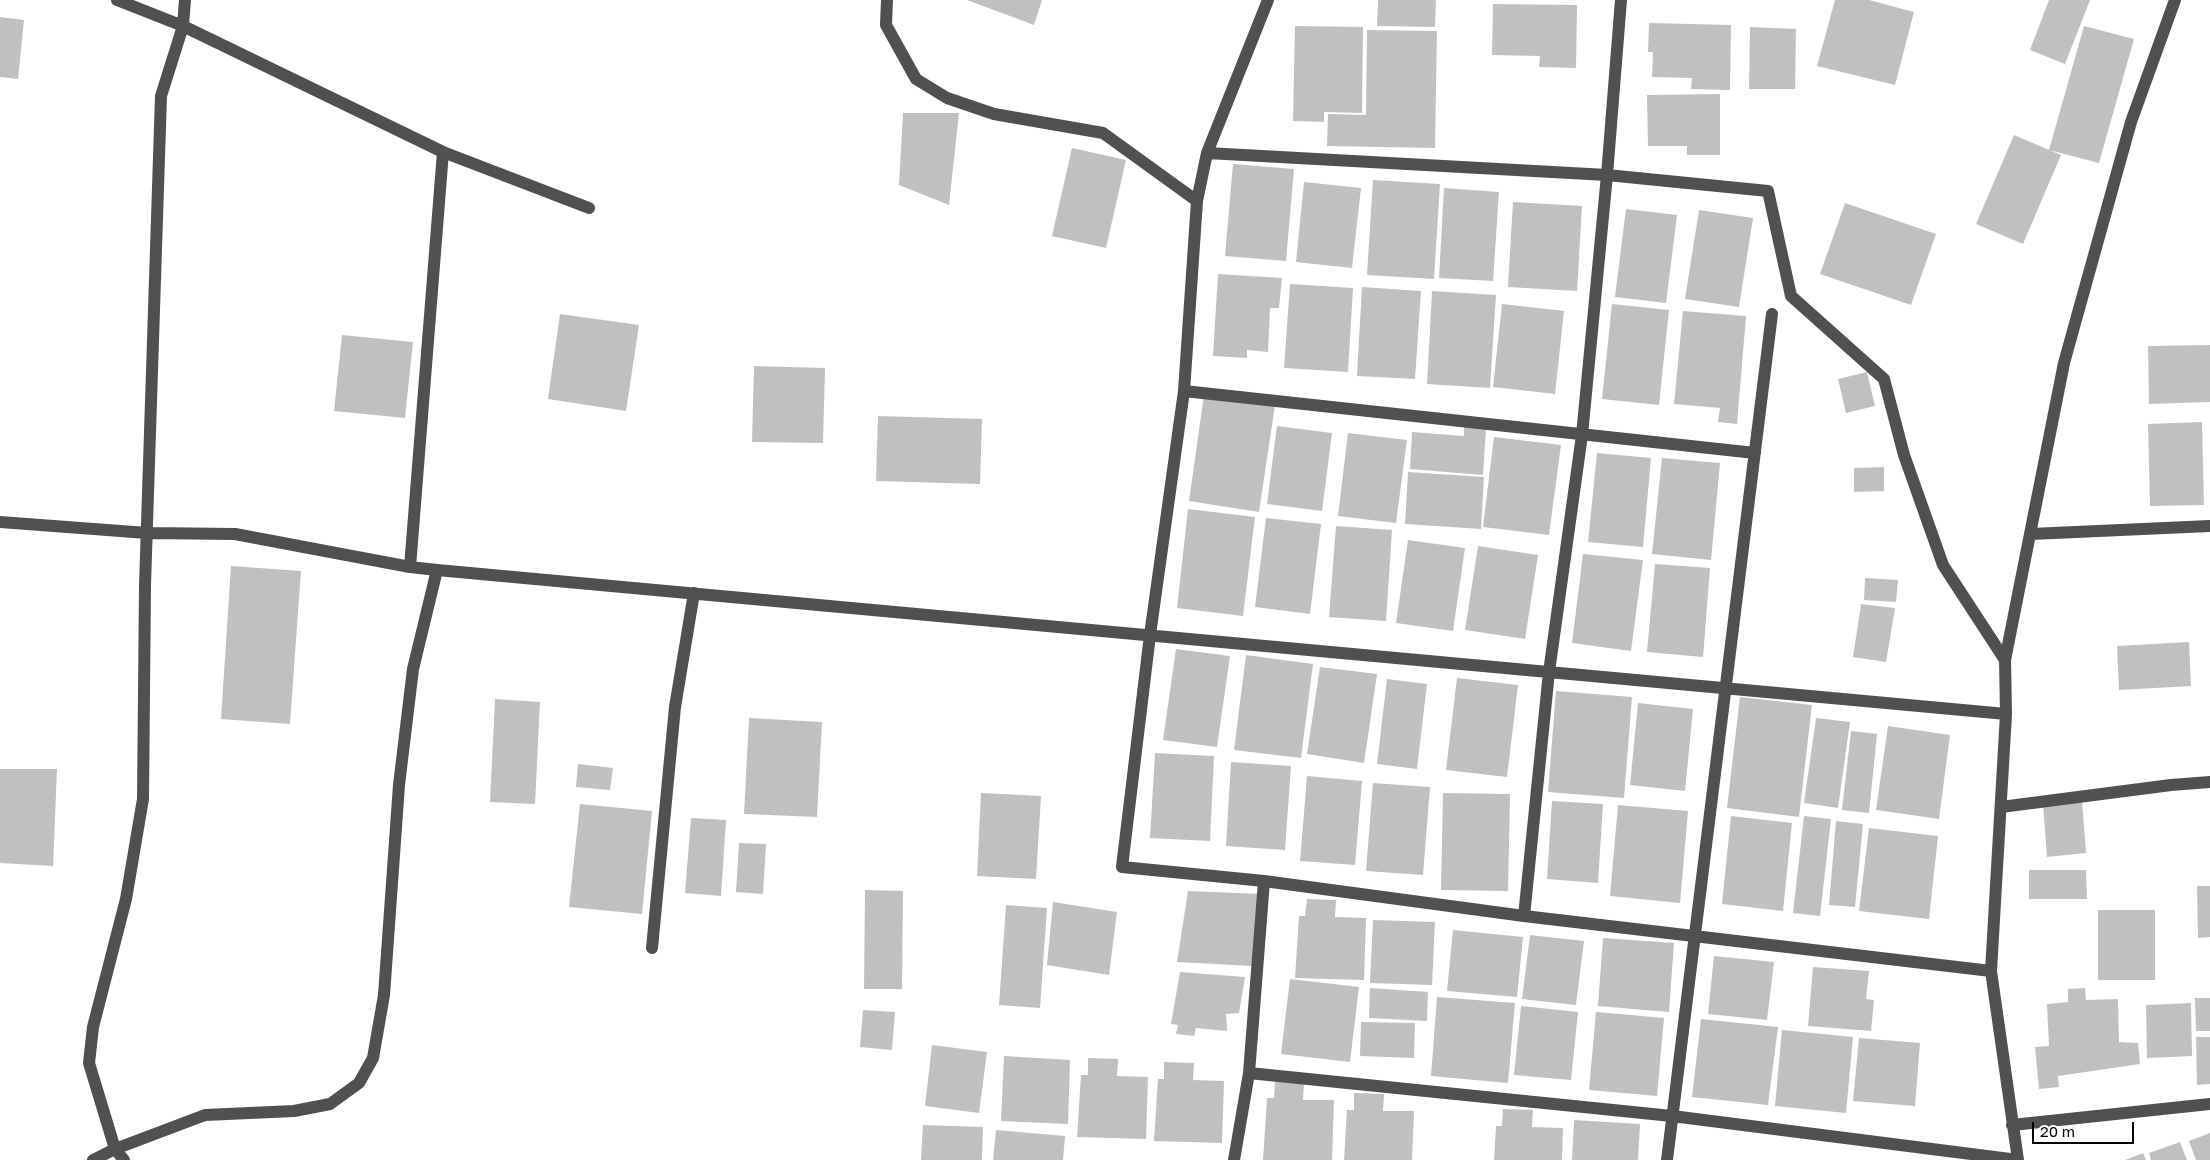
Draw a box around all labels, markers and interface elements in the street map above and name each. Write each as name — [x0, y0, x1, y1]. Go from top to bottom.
scale bar — [2035, 1112, 2138, 1144]
text: 20 m — [2040, 1122, 2075, 1140]

